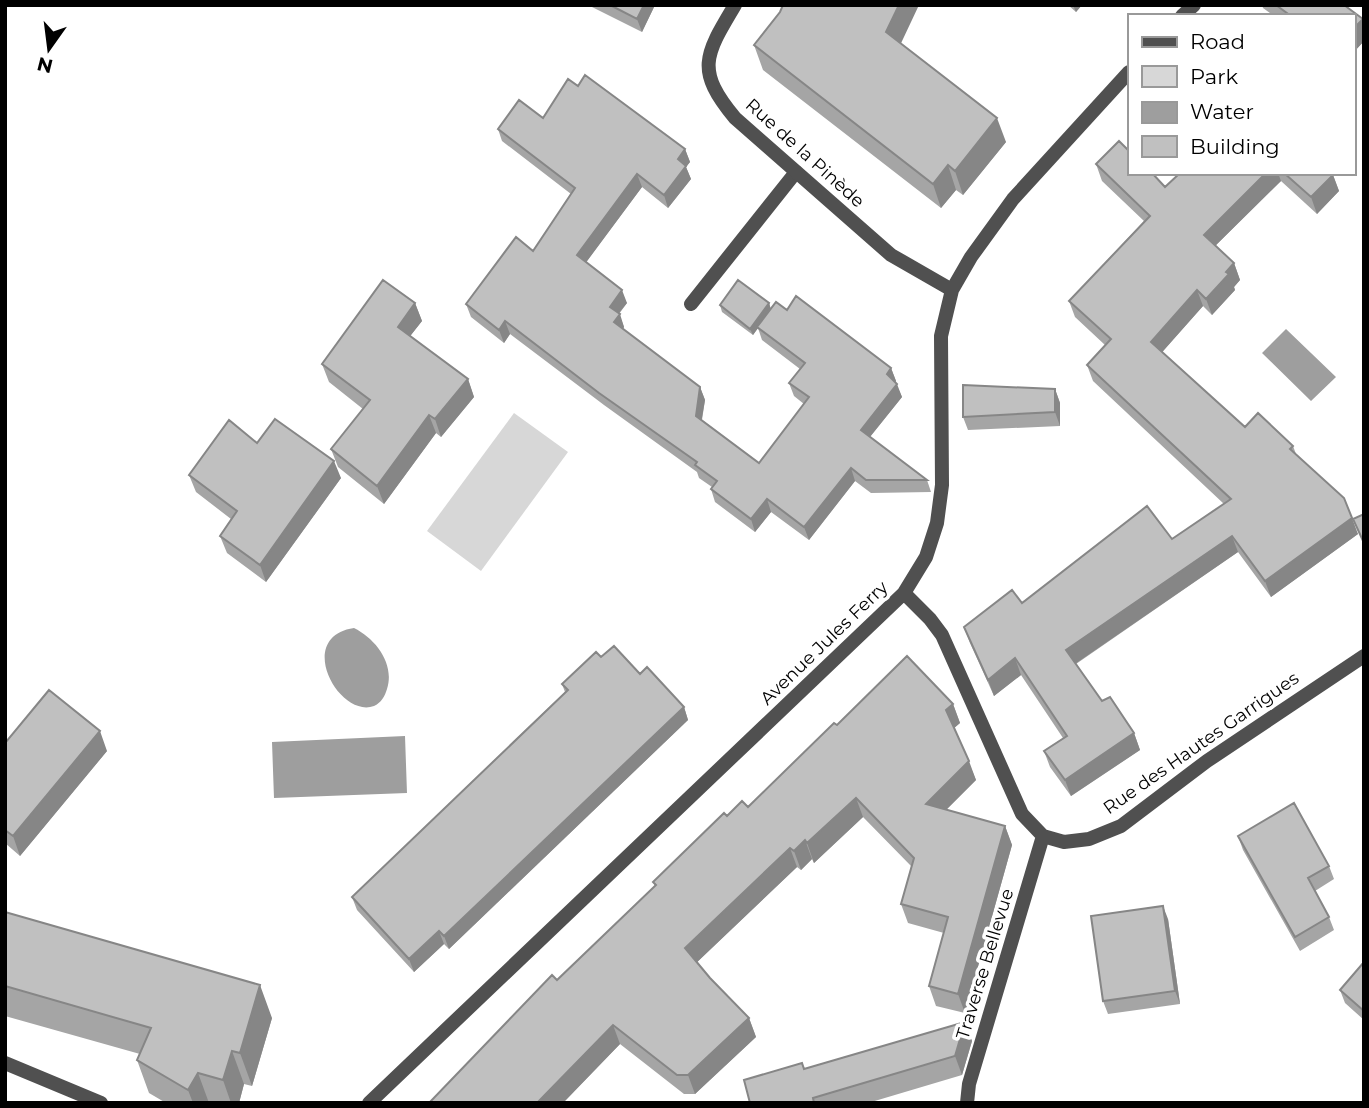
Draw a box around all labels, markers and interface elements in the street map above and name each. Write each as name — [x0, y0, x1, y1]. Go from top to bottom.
north arrow — [14, 14, 84, 84]
legend — [1128, 14, 1355, 175]
text: Road — [1190, 29, 1245, 54]
text: N — [35, 52, 55, 78]
text: Park — [1190, 64, 1238, 89]
street label: Rue de la Pinède — [741, 94, 869, 212]
text: Water — [1190, 99, 1254, 124]
text: Building — [1190, 134, 1280, 159]
street label: Avenue Jules Ferry — [756, 576, 893, 710]
street label: Rue des Hautes Garrigues — [1099, 667, 1303, 819]
street label: Traverse Bellevue — [952, 886, 1018, 1042]

